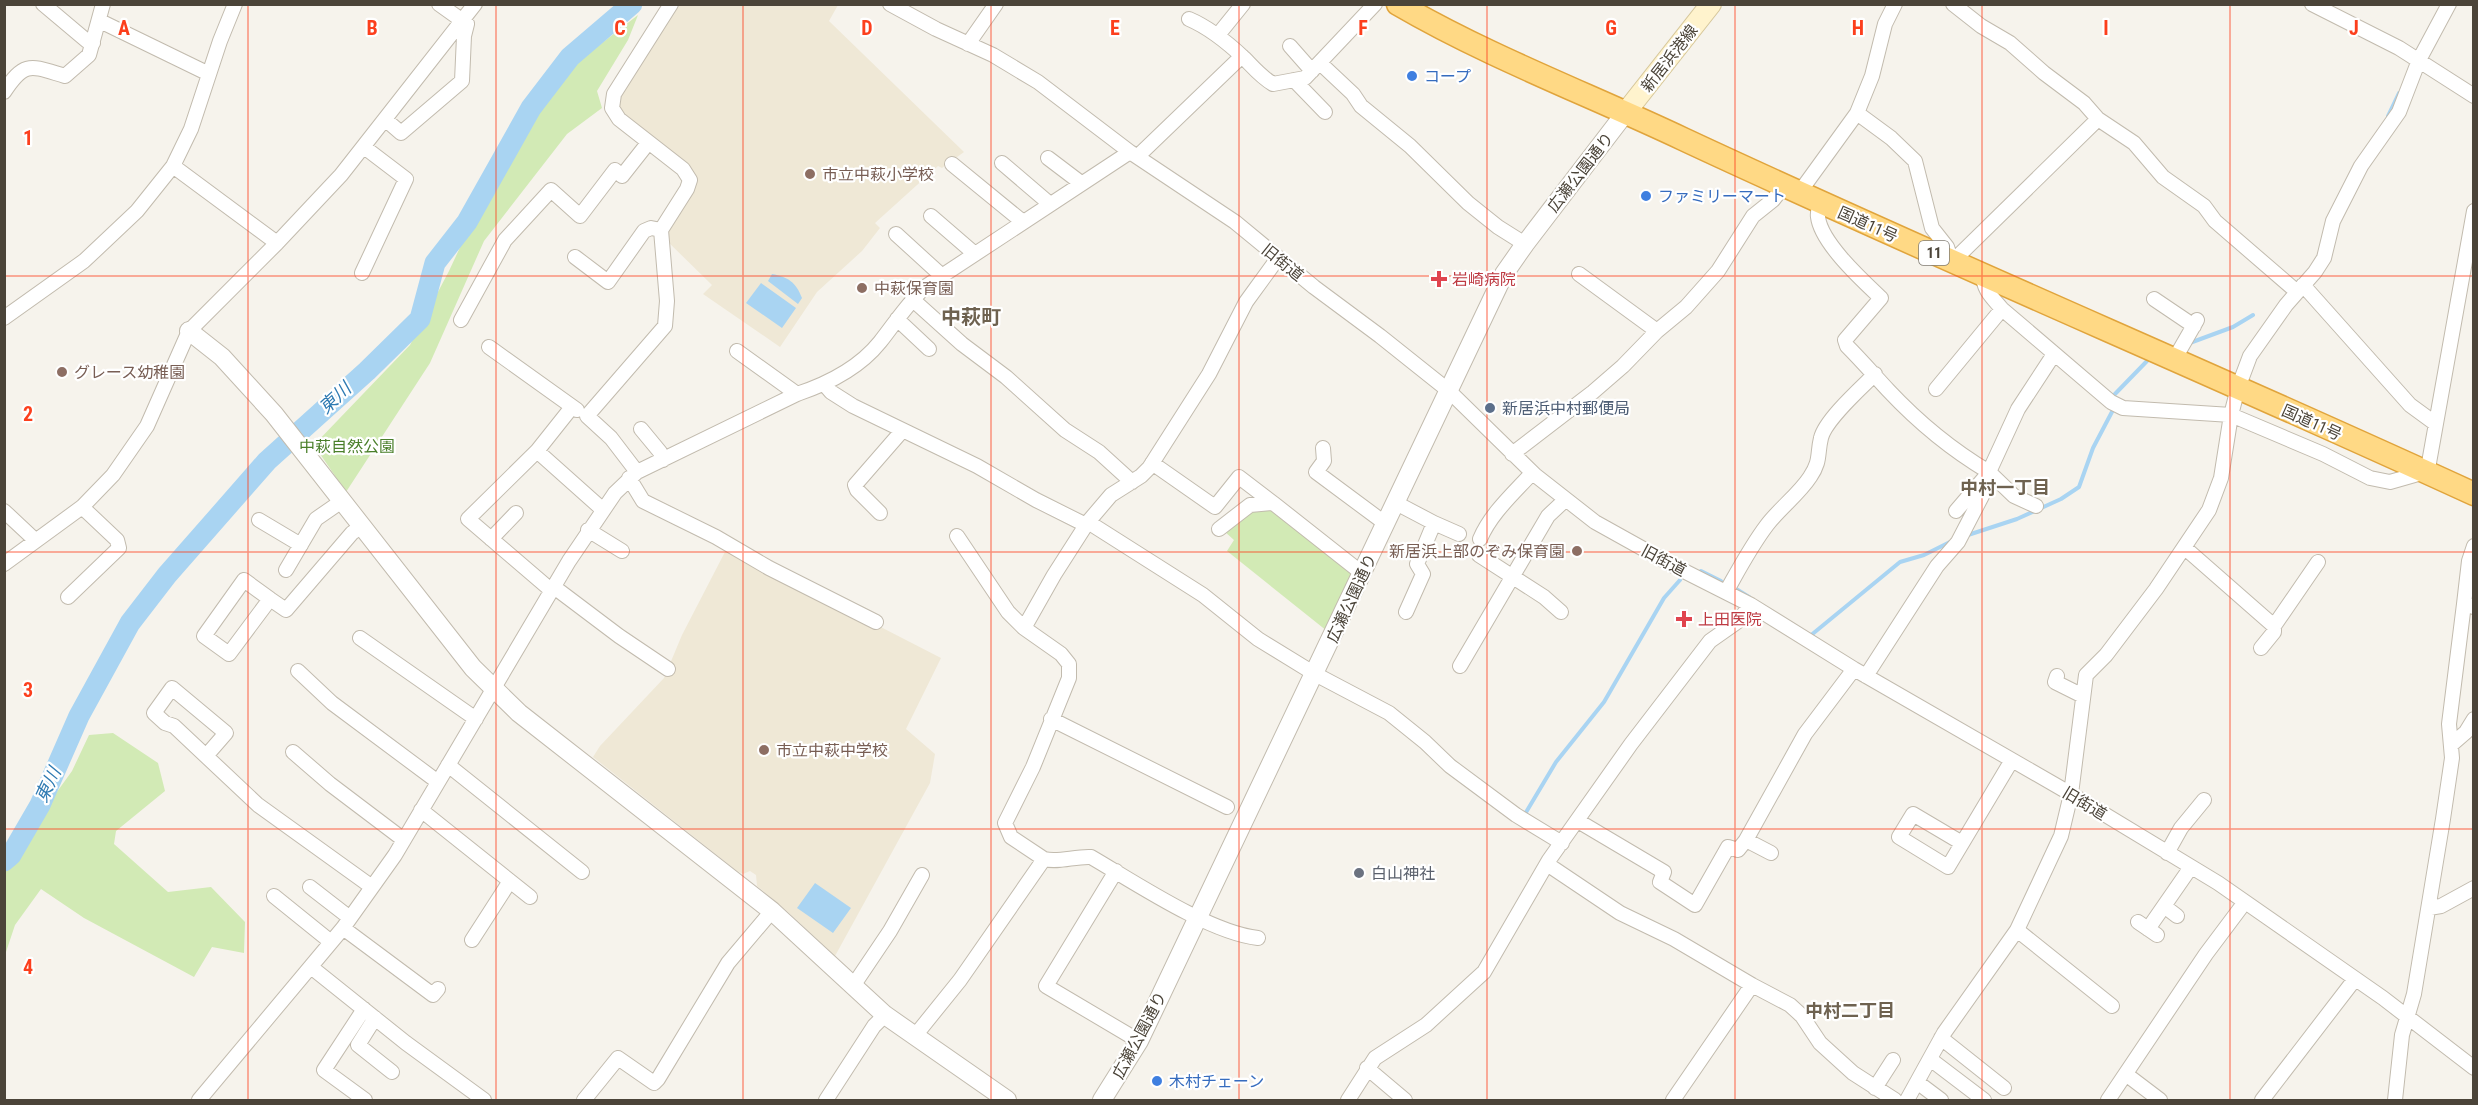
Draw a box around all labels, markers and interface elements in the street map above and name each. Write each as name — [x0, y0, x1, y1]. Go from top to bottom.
text: A — [118, 16, 130, 40]
text: B — [366, 16, 378, 40]
text: C — [614, 16, 626, 40]
text: D — [861, 16, 873, 40]
text: E — [1110, 16, 1120, 40]
text: F — [1358, 16, 1368, 40]
text: G — [1605, 16, 1617, 40]
text: H — [1852, 16, 1864, 40]
text: I — [2103, 16, 2109, 40]
text: J — [2349, 16, 2359, 40]
street label: 新居浜港線 — [1637, 21, 1702, 96]
place label: コープ — [1424, 67, 1471, 86]
marker: コープ — [1405, 69, 1419, 83]
text: 1 — [23, 126, 33, 150]
street label: 広瀬公園通り — [1543, 129, 1617, 216]
place label: 市立中萩小学校 — [822, 165, 934, 184]
marker: 市立中萩小学校 — [803, 167, 817, 181]
place label: ファミリーマート — [1658, 187, 1786, 206]
marker: ファミリーマート — [1639, 189, 1653, 203]
street label: 国道11号 — [1835, 203, 1901, 246]
street label: 旧街道 — [1258, 240, 1307, 285]
road number: 11 — [1919, 241, 1949, 265]
marker: 岩崎病院 — [1430, 270, 1448, 288]
place label: 岩崎病院 — [1452, 270, 1516, 289]
place label: 中萩保育園 — [874, 279, 954, 298]
marker: 中萩保育園 — [855, 281, 869, 295]
district label: 中萩町 — [941, 305, 1001, 329]
place label: グレース幼稚園 — [74, 363, 185, 382]
marker: グレース幼稚園 — [55, 365, 69, 379]
water label: 東川 — [314, 376, 356, 418]
place label: 新居浜中村郵便局 — [1502, 399, 1630, 418]
marker: 新居浜中村郵便局 — [1483, 401, 1497, 415]
street label: 国道11号 — [2279, 401, 2345, 444]
text: 2 — [23, 402, 33, 426]
park label: 中萩自然公園 — [299, 437, 395, 456]
district label: 中村一丁目 — [1960, 477, 2050, 498]
street label: 旧街道 — [1638, 541, 1689, 580]
place label: 新居浜上部のぞみ保育園 — [1389, 542, 1565, 561]
marker: 新居浜上部のぞみ保育園 — [1570, 544, 1584, 558]
street label: 広瀬公園通り — [1323, 551, 1380, 646]
marker: 上田医院 — [1675, 610, 1693, 628]
place label: 上田医院 — [1698, 610, 1762, 629]
text: 3 — [23, 678, 33, 702]
place label: 市立中萩中学校 — [776, 741, 888, 760]
marker: 市立中萩中学校 — [757, 743, 771, 757]
water label: 東川 — [30, 762, 66, 806]
street label: 旧街道 — [2059, 783, 2110, 824]
place label: 白山神社 — [1371, 864, 1435, 883]
marker: 白山神社 — [1352, 866, 1366, 880]
text: 4 — [23, 955, 33, 979]
street label: 広瀬公園通り — [1109, 988, 1170, 1082]
district label: 中村二丁目 — [1805, 1000, 1895, 1021]
place label: 木村チェーン — [1169, 1072, 1264, 1091]
marker: 木村チェーン — [1150, 1074, 1164, 1088]

